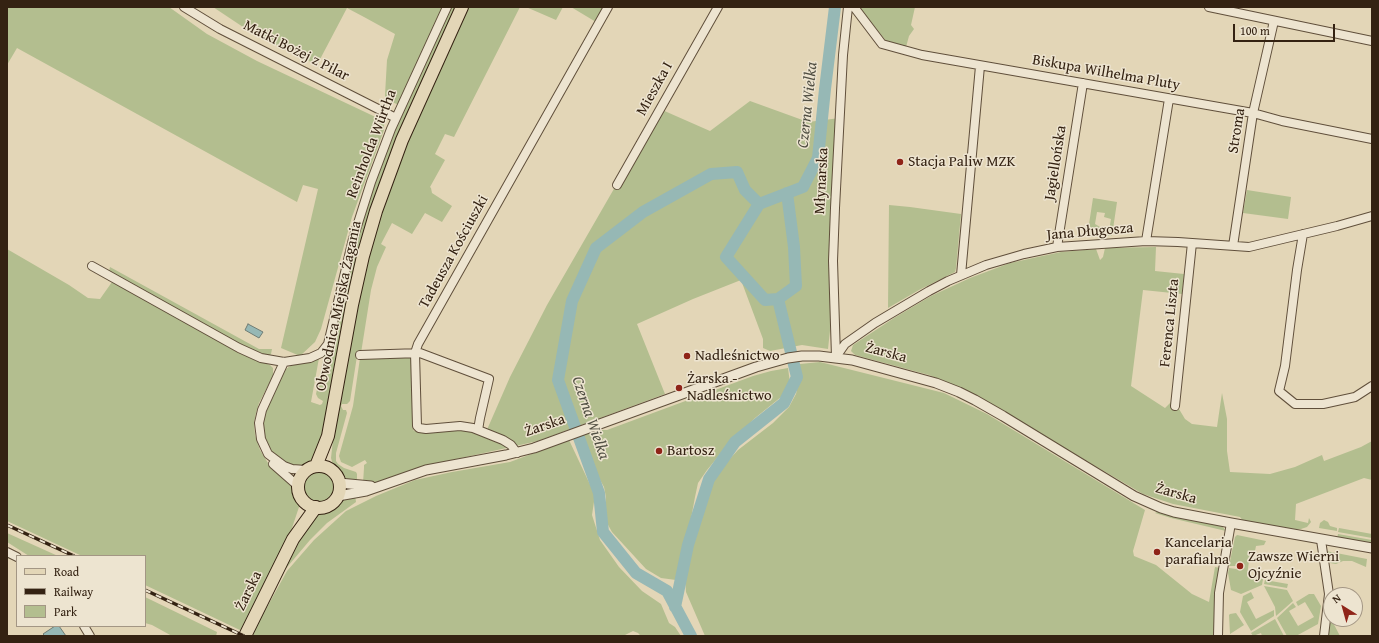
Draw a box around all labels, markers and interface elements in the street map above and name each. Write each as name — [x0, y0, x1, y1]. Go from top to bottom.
scale bar — [1235, 16, 1337, 42]
street label: Matki Bożej z Pilar — [240, 17, 352, 85]
text: 100 m — [1240, 22, 1270, 39]
street label: Biskupa Wilhelma Pluty — [1031, 51, 1181, 95]
street label: Mieszka I — [633, 59, 677, 119]
water label: Czerna Wielka — [794, 61, 822, 149]
street label: Reinholda Würtha — [343, 87, 401, 201]
street label: Stroma — [1225, 107, 1249, 155]
street label: Jagiellońska — [1041, 124, 1071, 202]
street label: Młynarska — [811, 147, 833, 215]
place label: Stacja Paliw MZK — [908, 153, 1015, 171]
marker: Stacja Paliw MZK — [895, 157, 905, 167]
street label: Tadeusza Kościuszki — [415, 192, 493, 312]
street label: Obwodnica Miejska Żagania — [312, 219, 366, 393]
street label: Jana Długosza — [1046, 219, 1134, 245]
street label: Ferenca Liszta — [1156, 278, 1184, 368]
street label: Żarska — [863, 339, 909, 367]
place label: Nadleśnictwo — [695, 347, 780, 365]
marker: Nadleśnictwo — [682, 351, 692, 361]
place label: Żarska - Nadleśnictwo — [687, 370, 772, 405]
water label: Czerna Wielka — [567, 374, 613, 462]
marker: Żarska - Nadleśnictwo — [674, 383, 684, 393]
street label: Żarska — [522, 411, 568, 441]
place label: Bartosz — [667, 442, 714, 460]
marker: Bartosz — [654, 446, 664, 456]
street label: Żarska — [1153, 480, 1199, 508]
place label: Kancelaria parafialna — [1165, 534, 1232, 569]
marker: Kancelaria parafialna — [1152, 547, 1162, 557]
place label: Zawsze Wierni Ojcyźnie — [1248, 548, 1339, 583]
legend — [16, 555, 146, 627]
marker: Zawsze Wierni Ojcyźnie — [1235, 561, 1245, 571]
text: Road — [54, 563, 79, 580]
street label: Żarska — [232, 568, 266, 614]
text: Railway — [54, 583, 93, 600]
north arrow — [1323, 587, 1363, 627]
text: N — [1329, 590, 1344, 607]
text: Park — [54, 603, 77, 620]

